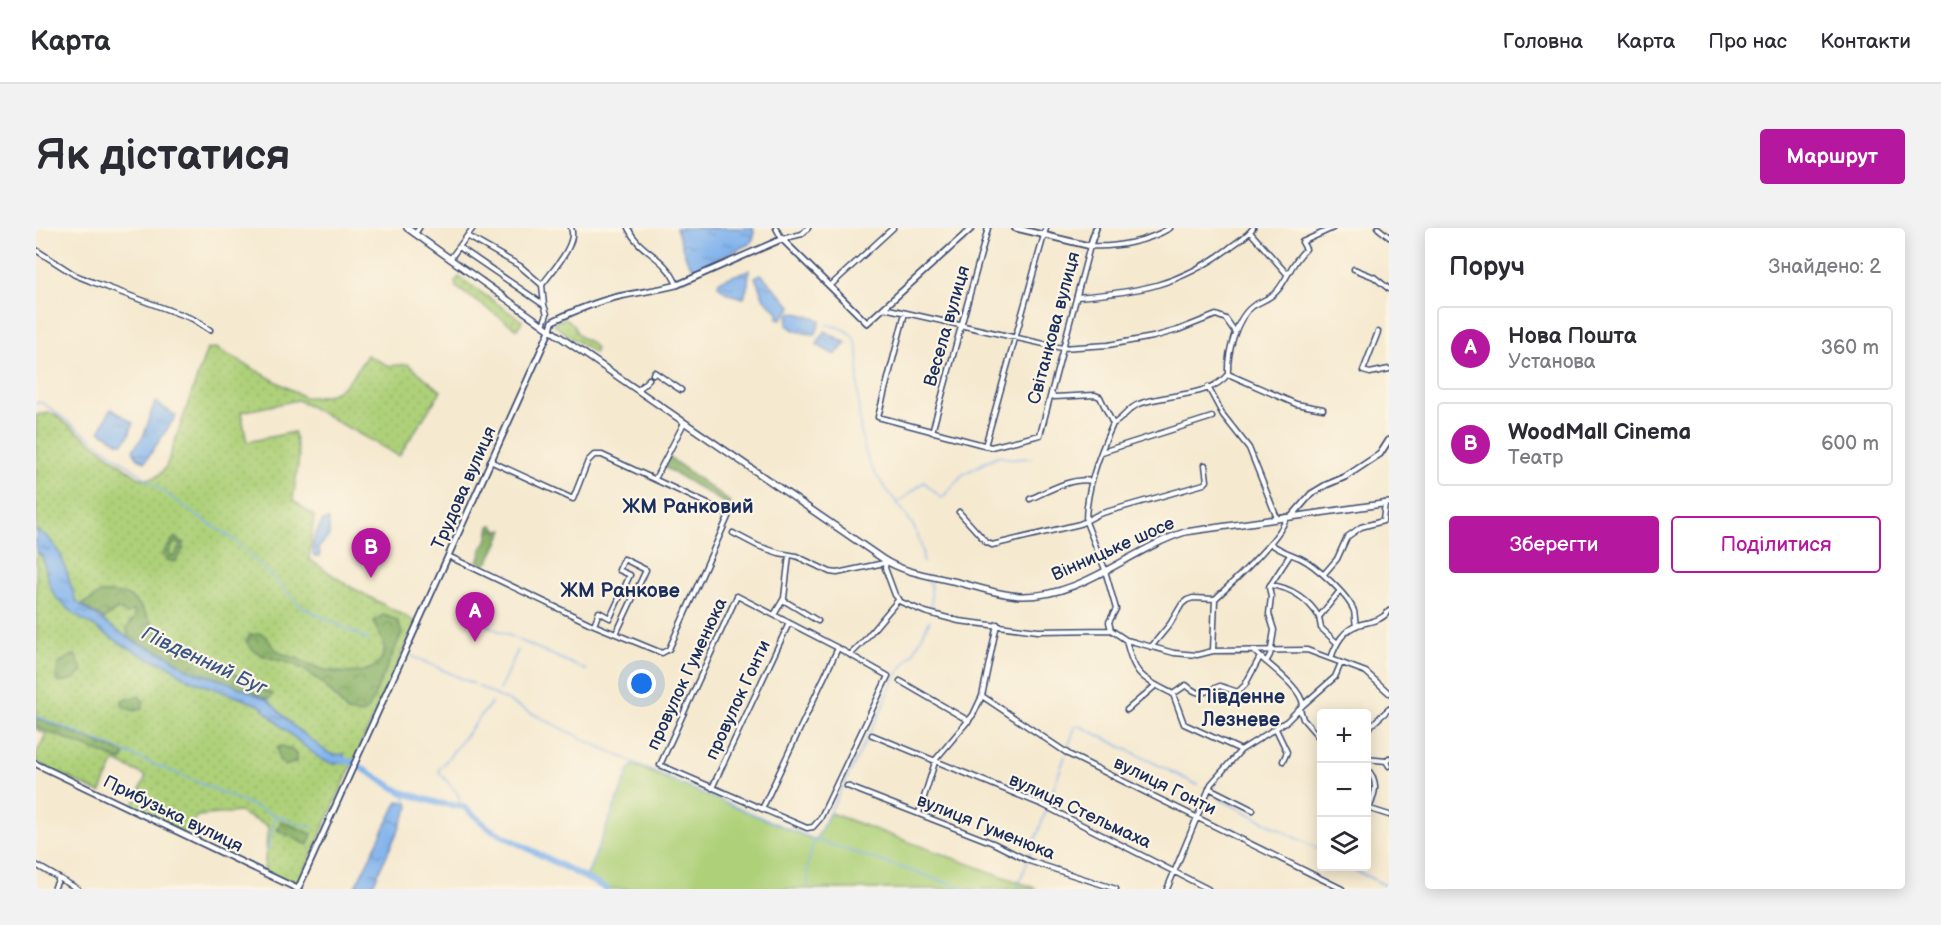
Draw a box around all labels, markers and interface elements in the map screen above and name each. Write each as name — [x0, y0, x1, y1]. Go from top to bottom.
text: Карта — [30, 25, 110, 58]
text: Головна — [1503, 29, 1583, 54]
text: Карта — [1616, 29, 1675, 54]
text: Про нас — [1708, 29, 1787, 54]
text: Контакти — [1820, 29, 1911, 54]
button: Маршрут — [1760, 129, 1905, 184]
text: Як дістатися — [36, 131, 290, 182]
street label: Світанкова вулиця — [1024, 249, 1084, 407]
text: Поруч — [1449, 252, 1525, 283]
text: Знайдено: 2 — [1768, 255, 1881, 279]
street label: Весела вулиця — [920, 263, 974, 389]
text: Нова Пошта — [1508, 323, 1637, 350]
text: A — [1464, 336, 1477, 360]
text: 360 m — [1821, 336, 1879, 360]
text: Установа — [1508, 350, 1596, 374]
text: WoodMall Cinema — [1508, 419, 1691, 446]
street label: Трудова вулиця — [427, 423, 501, 553]
text: B — [1463, 432, 1478, 456]
text: 600 m — [1821, 432, 1879, 456]
text: Театр — [1508, 446, 1563, 470]
district label: ЖМ Ранковий — [622, 495, 754, 519]
street label: Вінницьке шосе — [1048, 512, 1178, 586]
button: Зберегти — [1449, 516, 1659, 573]
button: Поділитися — [1671, 516, 1881, 573]
pin: B — [352, 528, 390, 578]
district label: ЖМ Ранкове — [560, 579, 680, 603]
pin: A — [456, 592, 494, 642]
street label: провулок Гуменюка — [643, 594, 732, 753]
water label: Південний Буг — [138, 622, 271, 701]
street label: провулок Гонти — [701, 637, 775, 763]
your location — [627, 669, 656, 698]
district label: Південне Лезневе — [1197, 685, 1285, 732]
map controls — [1317, 709, 1371, 871]
button: + — [1317, 709, 1371, 763]
street label: вулиця Гонти — [1110, 752, 1220, 820]
button: − — [1317, 763, 1371, 817]
street label: вулиця Стельмаха — [1006, 769, 1155, 853]
street label: Прибузька вулиця — [100, 771, 246, 857]
street label: вулиця Гуменюка — [914, 790, 1058, 864]
button: layers — [1317, 817, 1371, 871]

